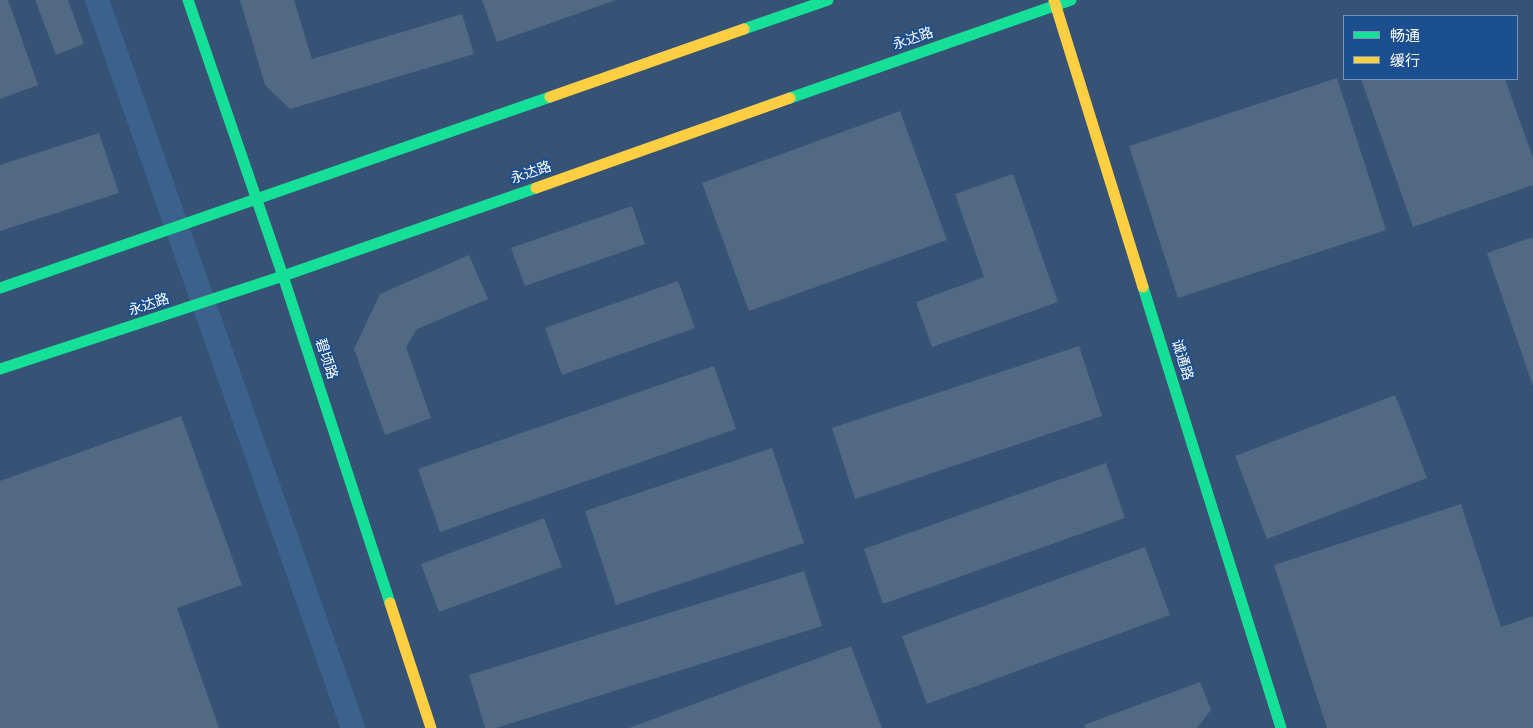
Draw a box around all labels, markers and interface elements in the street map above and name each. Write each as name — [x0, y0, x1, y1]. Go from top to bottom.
legend — [1343, 15, 1518, 80]
street label: 永达路 — [890, 24, 936, 54]
text: 畅通 — [1390, 27, 1420, 45]
text: 缓行 — [1390, 52, 1420, 70]
street label: 永达路 — [508, 158, 554, 188]
street label: 永达路 — [126, 291, 172, 319]
street label: 碧顷路 — [312, 336, 340, 382]
street label: 诚通路 — [1168, 337, 1196, 383]

